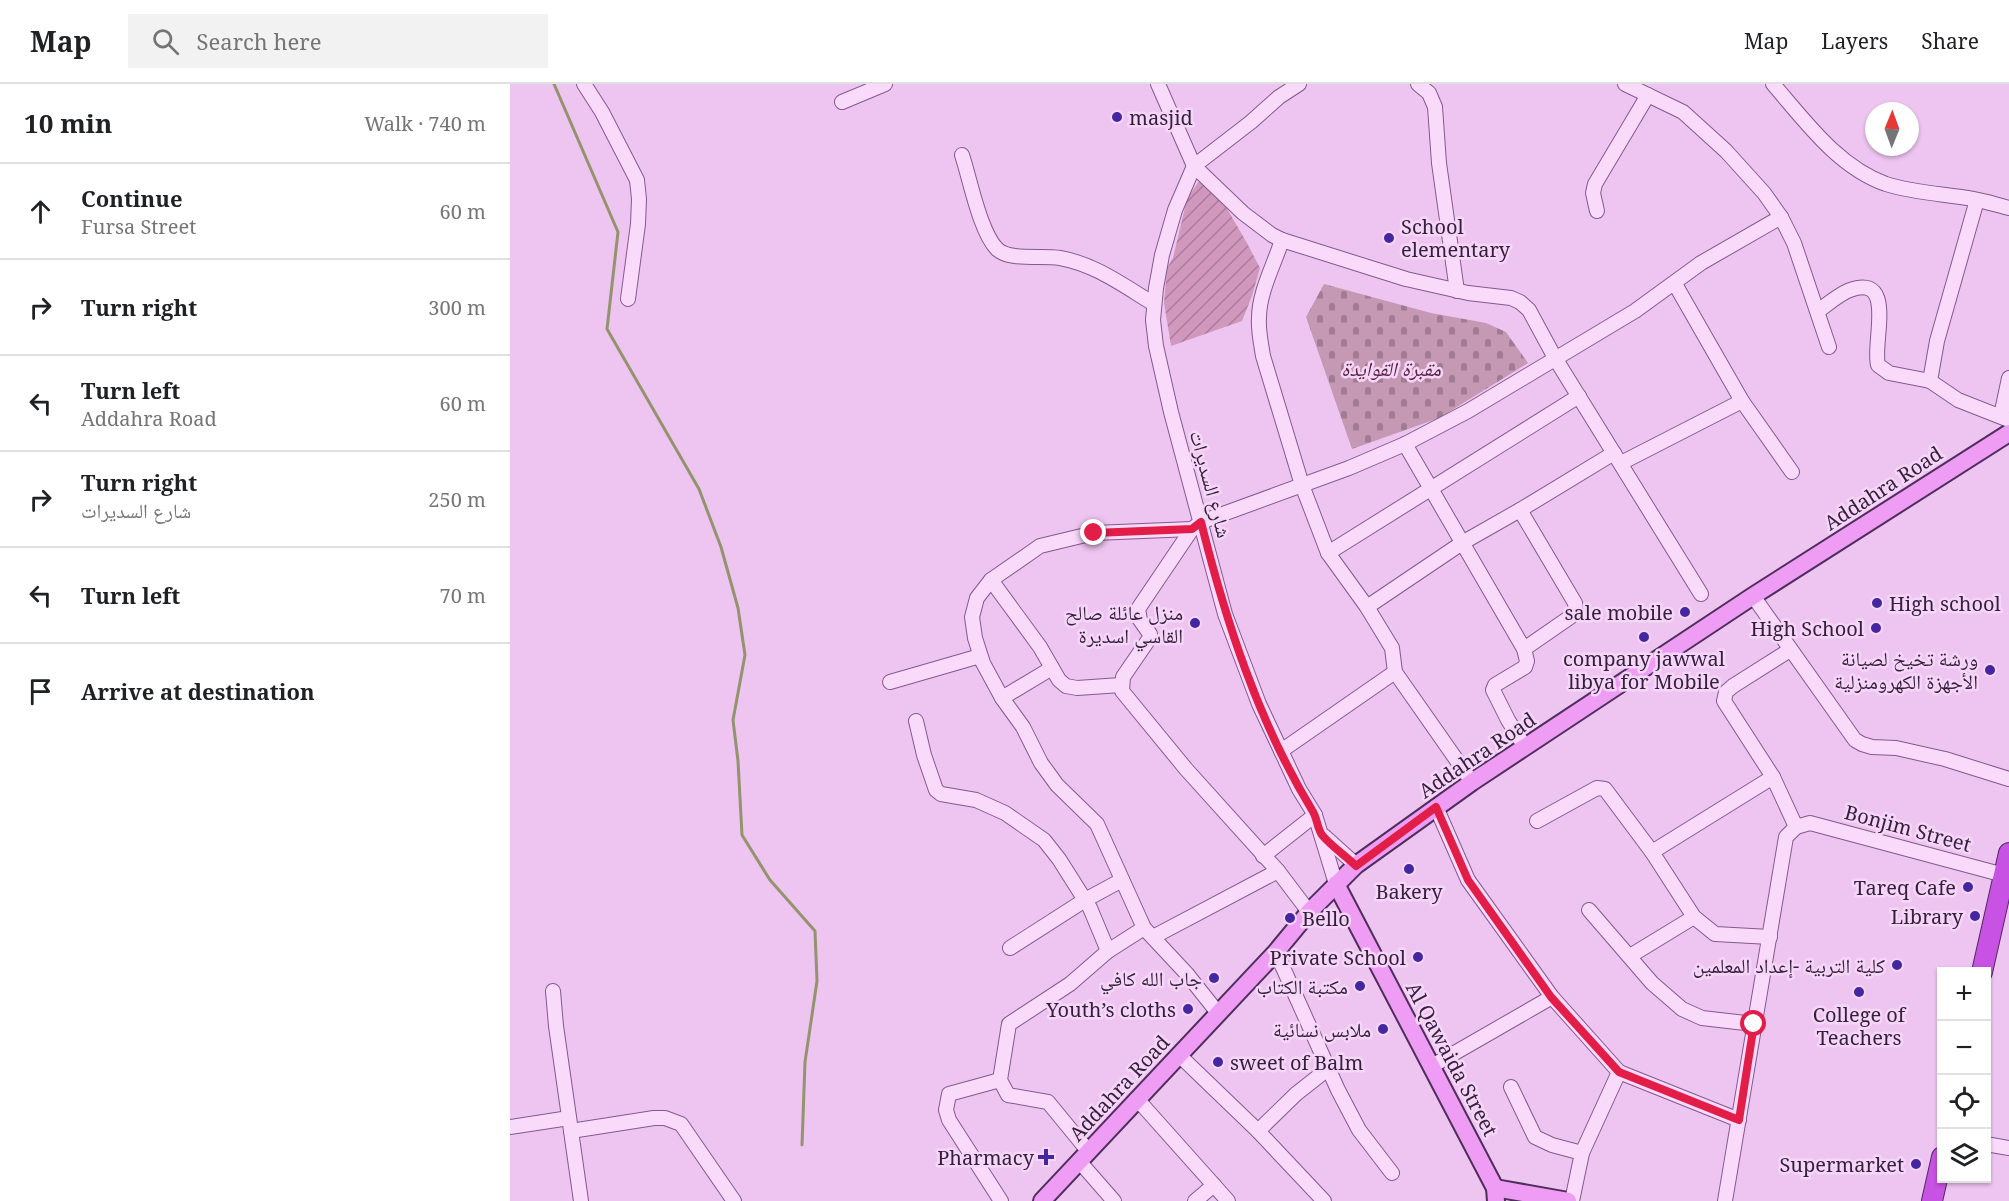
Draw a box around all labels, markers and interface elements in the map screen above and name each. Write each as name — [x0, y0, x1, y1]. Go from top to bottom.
search box — [128, 14, 548, 68]
text: Map — [30, 22, 92, 60]
icon: search — [149, 25, 182, 58]
text: Search here — [197, 26, 321, 56]
text: Map — [1744, 27, 1788, 55]
text: Layers — [1821, 27, 1888, 55]
text: Share — [1921, 27, 1979, 55]
north arrow — [1865, 102, 1919, 156]
place label: masjid — [1129, 104, 1193, 131]
text: 10 min — [24, 105, 112, 141]
text: Walk · 740 m — [364, 110, 486, 137]
marker: masjid — [1110, 110, 1124, 124]
text: Continue — [81, 183, 183, 213]
icon: ahead — [24, 195, 57, 228]
text: 60 m — [440, 198, 486, 225]
text: Fursa Street — [81, 213, 196, 240]
place label: School elementary — [1401, 213, 1511, 263]
marker: School elementary — [1382, 231, 1396, 245]
icon: right — [24, 291, 57, 324]
text: Turn right — [81, 292, 197, 322]
text: 300 m — [428, 294, 486, 321]
park label: مقبرة القوايدة — [1341, 355, 1441, 382]
text: Turn left — [81, 375, 180, 405]
icon: left — [24, 387, 57, 420]
text: 60 m — [440, 390, 486, 417]
text: Addahra Road — [81, 405, 217, 432]
street label: شارع السديرات — [1184, 427, 1238, 541]
street label: Addahra Road — [1819, 440, 1947, 536]
text: Turn right — [81, 467, 197, 497]
icon: right — [24, 483, 57, 516]
text: 250 m — [428, 486, 486, 513]
text: شارع السديرات — [81, 497, 191, 524]
route end — [1080, 519, 1106, 545]
icon: left — [24, 579, 57, 612]
text: Turn left — [81, 580, 180, 610]
text: 70 m — [440, 582, 486, 609]
place label: High school — [1889, 590, 2001, 617]
marker: High school — [1870, 596, 1884, 610]
place label: منزل عائلة صالح القاسي اسديرة — [1065, 599, 1183, 652]
place label: sale mobile — [1565, 599, 1673, 626]
marker: sale mobile — [1678, 605, 1692, 619]
place label: High School — [1750, 615, 1864, 642]
marker: منزل عائلة صالح القاسي اسديرة — [1188, 616, 1202, 630]
marker: High School — [1869, 621, 1883, 635]
marker: company jawwal libya for Mobile — [1637, 630, 1651, 644]
place label: company jawwal libya for Mobile — [1563, 645, 1725, 695]
place label: ورشة تخيخ لصيانة الأجهزة الكهرومنزلية — [1834, 645, 1978, 695]
marker: ورشة تخيخ لصيانة الأجهزة الكهرومنزلية — [1983, 663, 1997, 677]
icon: arrive — [24, 675, 57, 708]
text: Arrive at destination — [81, 676, 315, 706]
street label: Addahra Road — [1413, 706, 1541, 804]
street label: Bonjim Street — [1842, 798, 1974, 858]
marker: Bakery — [1402, 862, 1416, 876]
place label: Tareq Cafe — [1854, 874, 1956, 901]
place label: Bakery — [1375, 878, 1443, 905]
marker: Tareq Cafe — [1961, 880, 1975, 894]
place label: Library — [1891, 903, 1964, 930]
place label: Bello — [1302, 905, 1350, 932]
marker: Library — [1968, 909, 1982, 923]
marker: Bello — [1283, 911, 1297, 925]
place label: Private School — [1270, 944, 1406, 971]
marker: Private School — [1411, 950, 1425, 964]
place label: كلية التربية -إعداد المعلمين — [1693, 952, 1885, 979]
marker: كلية التربية -إعداد المعلمين — [1890, 958, 1904, 972]
place label: جاب الله كافي — [1100, 965, 1202, 995]
map controls — [1937, 967, 1991, 1183]
button: + — [1937, 967, 1991, 1021]
marker: جاب الله كافي — [1207, 971, 1221, 985]
place label: مكتبة الكتاب — [1257, 973, 1348, 1000]
street label: Al Qawaida Street — [1400, 977, 1504, 1141]
marker: مكتبة الكتاب — [1353, 979, 1367, 993]
marker: College of Teachers — [1852, 985, 1866, 999]
place label: Youth’s cloths — [1045, 996, 1176, 1023]
place label: College of Teachers — [1813, 1001, 1907, 1051]
marker: Youth’s cloths — [1181, 1002, 1195, 1016]
route start — [1740, 1010, 1766, 1036]
place label: ملابس نسائية — [1273, 1016, 1371, 1043]
button: − — [1937, 1021, 1991, 1075]
marker: ملابس نسائية — [1376, 1022, 1390, 1036]
street label: Addahra Road — [1063, 1029, 1175, 1147]
place label: sweet of Balm — [1230, 1049, 1364, 1076]
marker: sweet of Balm — [1211, 1055, 1225, 1069]
button: locate — [1937, 1075, 1991, 1129]
button: layers — [1937, 1129, 1991, 1183]
place label: Pharmacy — [937, 1144, 1035, 1171]
marker: Pharmacy — [1039, 1150, 1053, 1164]
place label: Supermarket — [1779, 1151, 1904, 1178]
marker: Supermarket — [1909, 1157, 1923, 1171]

